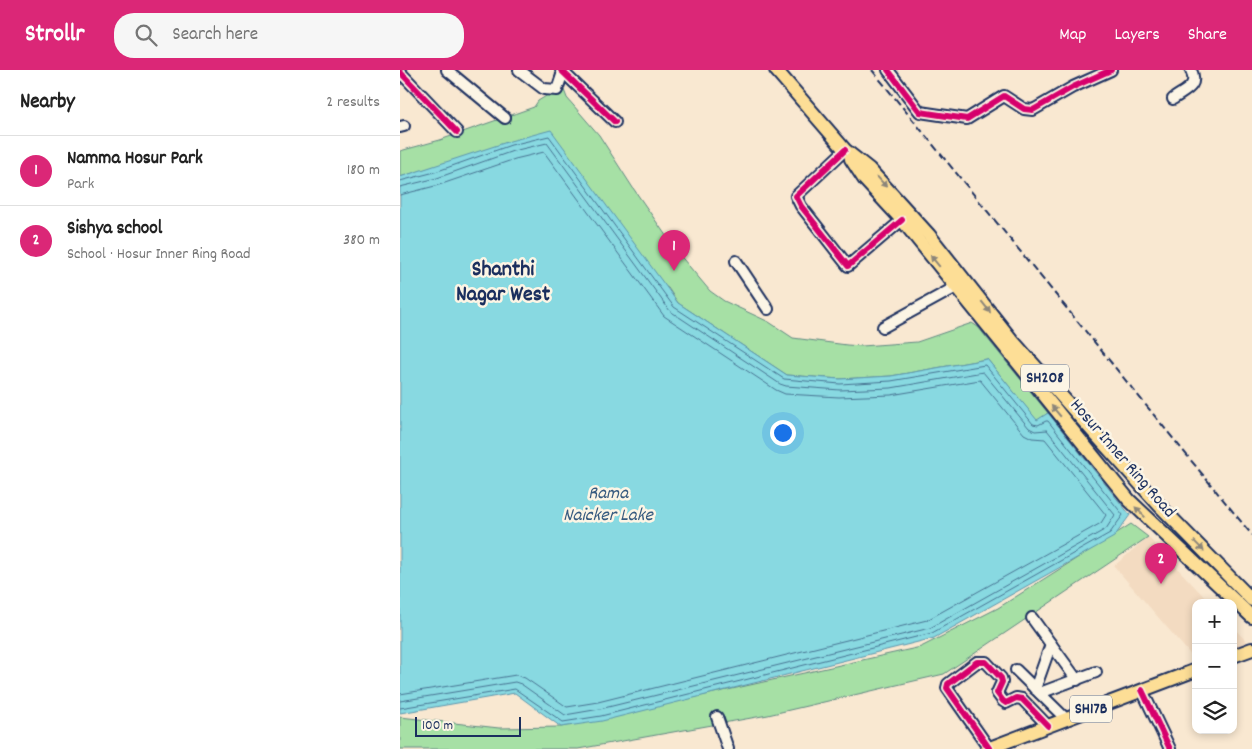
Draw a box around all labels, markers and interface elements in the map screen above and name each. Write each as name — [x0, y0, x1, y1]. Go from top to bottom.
search box — [114, 13, 464, 58]
text: Strollr — [25, 18, 84, 52]
icon: search — [132, 21, 160, 49]
text: Search here — [172, 22, 258, 49]
text: Map — [1059, 23, 1086, 48]
text: Layers — [1114, 23, 1160, 48]
text: Share — [1188, 23, 1227, 48]
text: Nearby — [20, 88, 75, 118]
text: 2 results — [326, 91, 380, 114]
text: Namma Hosur Park — [67, 146, 203, 173]
text: 1 — [34, 159, 38, 182]
text: 180 m — [347, 159, 380, 182]
text: Park — [67, 173, 94, 196]
one-way arrow — [876, 176, 887, 189]
text: Sishya school — [67, 216, 162, 243]
text: 2 — [33, 229, 40, 252]
text: 380 m — [343, 229, 380, 252]
pin: 1 — [658, 230, 690, 271]
text: School · Hosur Inner Ring Road — [67, 243, 251, 266]
district label: Shanthi Nagar West — [456, 255, 551, 311]
one-way arrow — [930, 255, 941, 268]
one-way arrow — [980, 300, 991, 313]
road number: SH208 — [1021, 364, 1069, 392]
street label: Hosur Inner Ring Road — [1063, 394, 1181, 524]
one-way arrow — [1051, 405, 1062, 418]
your location — [770, 420, 796, 446]
water label: Rama Naicker Lake — [563, 481, 655, 530]
one-way arrow — [1134, 506, 1146, 518]
one-way arrow — [1193, 540, 1205, 552]
pin: 2 — [1145, 543, 1177, 584]
map controls — [1192, 599, 1237, 734]
button: + — [1192, 599, 1237, 644]
button: − — [1192, 644, 1237, 689]
button: layers — [1192, 689, 1237, 734]
road number: SH17B — [1070, 696, 1112, 722]
scale bar — [415, 714, 521, 737]
text: 100 m — [422, 716, 453, 736]

